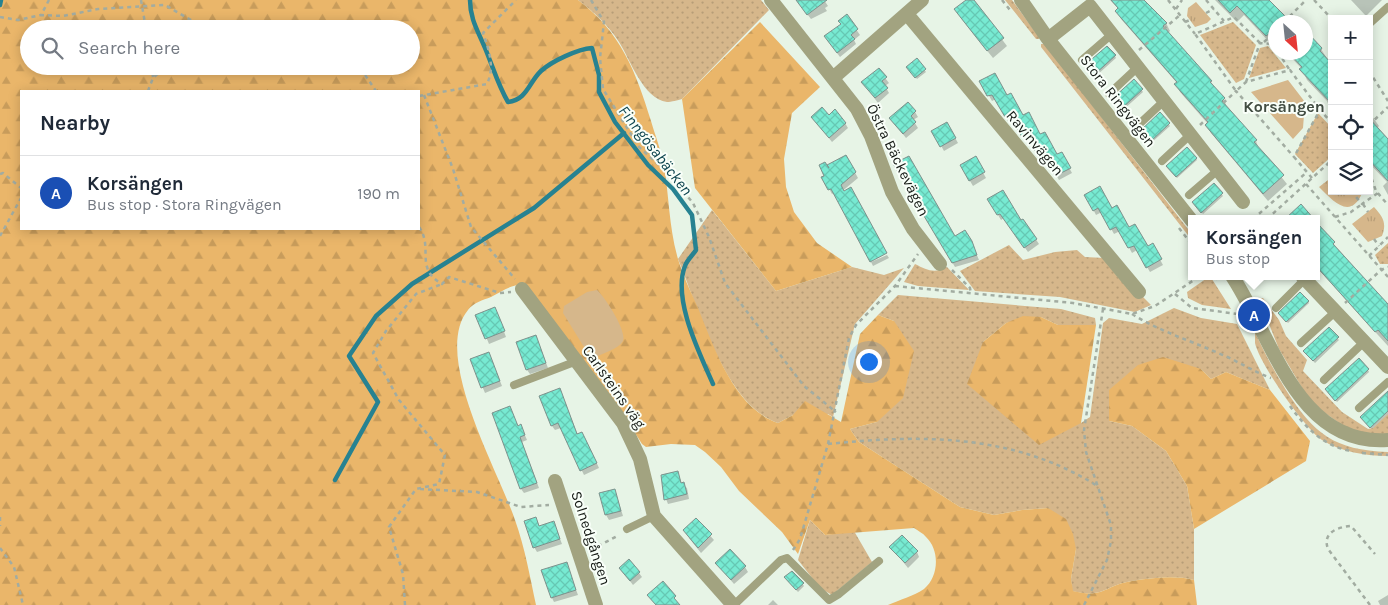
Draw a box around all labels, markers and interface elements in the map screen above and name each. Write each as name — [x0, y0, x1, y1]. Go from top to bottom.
north arrow — [1268, 15, 1313, 60]
map controls — [1328, 15, 1373, 195]
button: + — [1328, 15, 1373, 60]
search box — [20, 20, 420, 75]
icon: search — [38, 34, 66, 62]
text: Search here — [78, 37, 180, 59]
street label: Stora Ringvägen — [1076, 51, 1160, 151]
button: − — [1328, 60, 1373, 105]
district label: Korsängen — [1243, 97, 1325, 116]
street label: Östra Bäckevägen — [863, 101, 933, 219]
water label: Finngösabäcken — [615, 102, 697, 199]
button: locate — [1328, 105, 1373, 150]
street label: Ravinvägen — [1003, 107, 1067, 179]
text: Nearby — [40, 111, 110, 135]
button: layers — [1328, 150, 1373, 195]
text: Korsängen — [87, 173, 184, 195]
text: A — [51, 184, 61, 203]
text: 190 m — [357, 184, 400, 203]
text: Bus stop · Stora Ringvägen — [87, 195, 282, 214]
popup — [1188, 215, 1320, 280]
text: Korsängen — [1206, 227, 1302, 249]
text: Bus stop — [1206, 249, 1270, 268]
pin: A — [1238, 296, 1270, 334]
street label: Carlsteins väg — [579, 342, 650, 433]
your location — [856, 349, 882, 375]
street label: Solnedgången — [567, 489, 615, 587]

